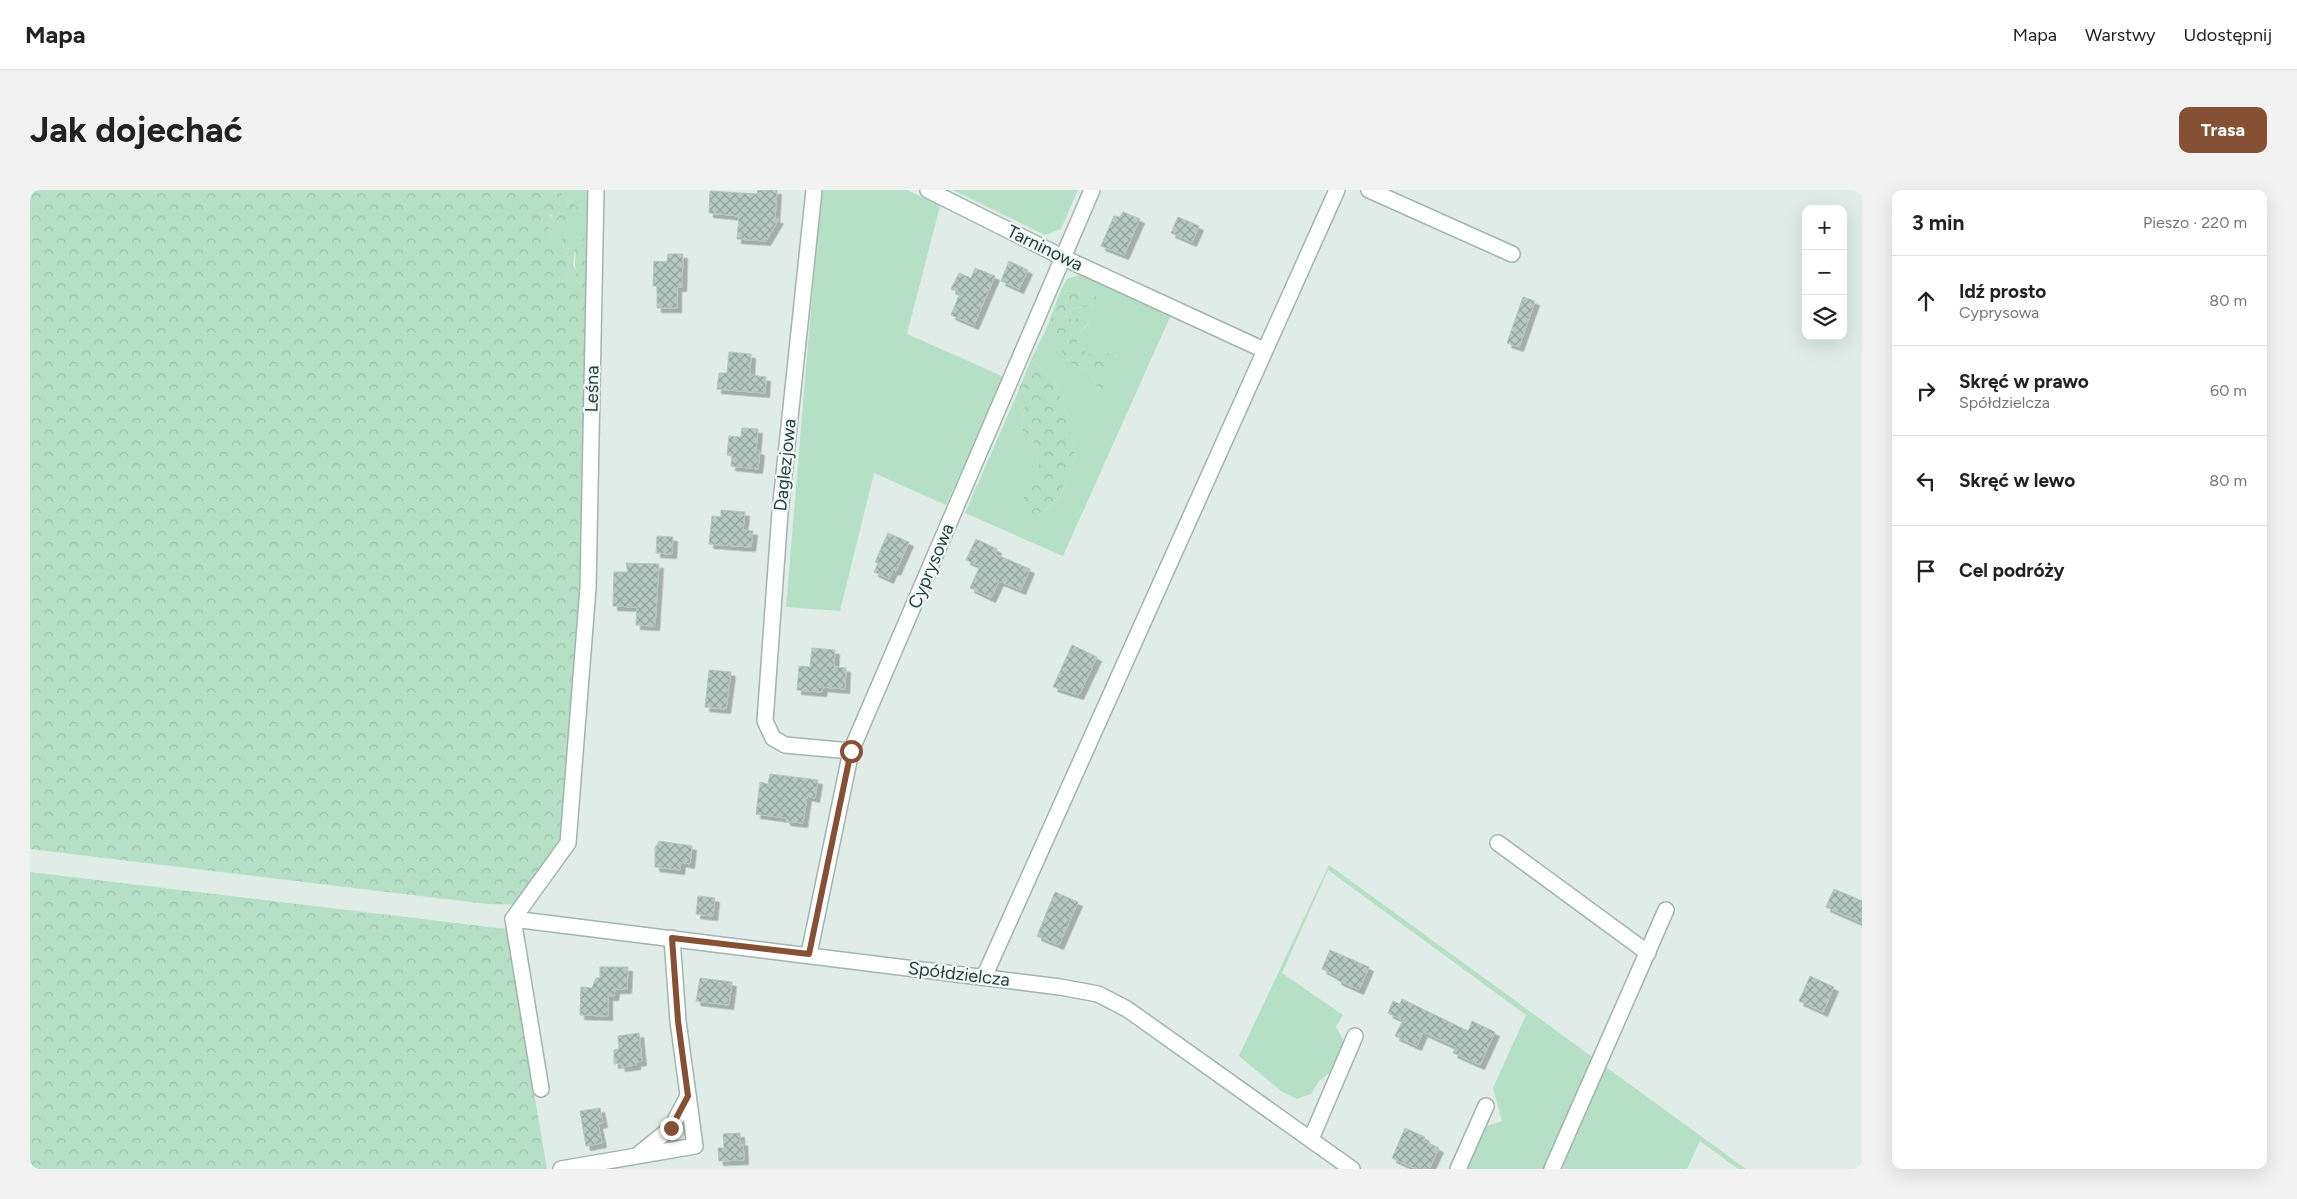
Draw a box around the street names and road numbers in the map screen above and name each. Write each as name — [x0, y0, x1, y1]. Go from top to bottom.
street label: Tarninowa — [1003, 220, 1087, 276]
street label: Leśna — [581, 365, 603, 413]
street label: Daglezjowa — [769, 418, 801, 512]
street label: Cyprysowa — [903, 520, 959, 612]
street label: Spółdzielcza — [907, 957, 1011, 991]

